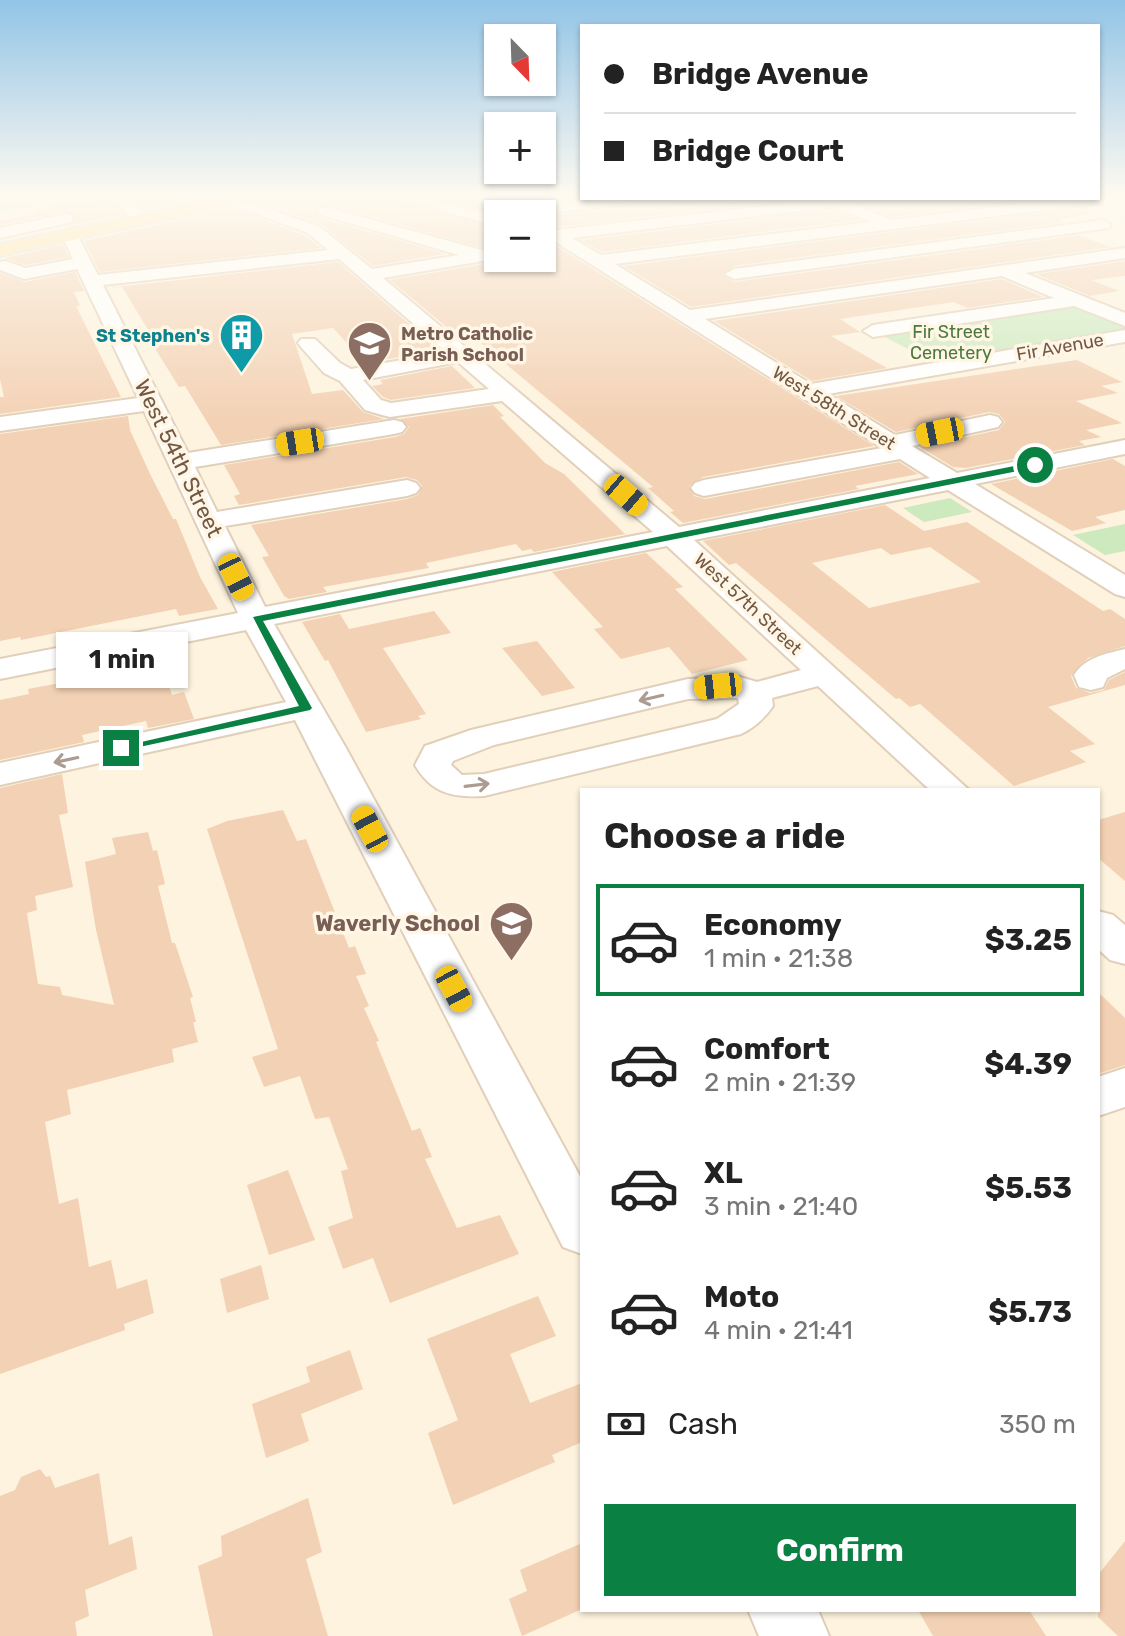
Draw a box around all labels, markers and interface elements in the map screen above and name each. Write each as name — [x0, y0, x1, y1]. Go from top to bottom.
north arrow — [484, 24, 556, 96]
map controls — [484, 24, 556, 272]
text: Bridge Avenue — [652, 56, 868, 92]
button: + — [484, 112, 556, 184]
text: Bridge Court — [652, 133, 844, 169]
button: − — [484, 200, 556, 272]
building icon: St Stephen's — [217, 312, 265, 375]
school or university icon: Metro Catholic Parish School — [346, 320, 394, 383]
park label: Fir Street Cemetery — [910, 321, 992, 364]
place label: Metro Catholic Parish School — [401, 323, 533, 366]
place label: St Stephen's — [96, 325, 210, 347]
street label: Fir Avenue — [1015, 329, 1105, 365]
street label: West 58th Street — [768, 361, 900, 455]
street label: West 54th Street — [129, 375, 229, 542]
car — [914, 416, 966, 448]
car — [274, 426, 326, 458]
route start — [1017, 447, 1053, 483]
car — [600, 470, 652, 520]
street label: West 57th Street — [690, 549, 806, 659]
car — [215, 550, 257, 604]
callout: 1 min — [55, 632, 187, 688]
text: 1 min — [89, 644, 155, 675]
car — [693, 672, 743, 700]
one-way arrow — [638, 691, 664, 706]
route end — [103, 730, 139, 766]
one-way arrow — [53, 753, 79, 768]
one-way arrow — [463, 777, 490, 792]
car — [348, 802, 392, 856]
text: Choose a ride — [604, 814, 845, 857]
school or university icon: Waverly School — [487, 899, 535, 962]
icon: car — [608, 904, 680, 976]
text: Economy — [704, 907, 842, 943]
place label: Waverly School — [315, 910, 480, 937]
text: $3.25 — [985, 922, 1072, 958]
text: 1 min · 21:38 — [704, 943, 853, 974]
car — [432, 962, 476, 1016]
icon: car — [608, 1028, 680, 1100]
text: Comfort — [704, 1031, 830, 1067]
text: $4.39 — [984, 1046, 1072, 1082]
text: 2 min · 21:39 — [704, 1067, 856, 1098]
icon: car — [608, 1152, 680, 1224]
text: XL — [704, 1155, 743, 1191]
text: $5.53 — [985, 1170, 1072, 1206]
text: 3 min · 21:40 — [704, 1191, 858, 1222]
icon: car — [608, 1276, 680, 1348]
text: Moto — [704, 1279, 779, 1315]
text: $5.73 — [988, 1294, 1072, 1330]
text: 4 min · 21:41 — [704, 1315, 853, 1346]
icon: cash — [604, 1402, 648, 1446]
text: Cash — [668, 1406, 738, 1442]
text: 350 m — [999, 1409, 1076, 1440]
button: Confirm — [604, 1504, 1076, 1596]

